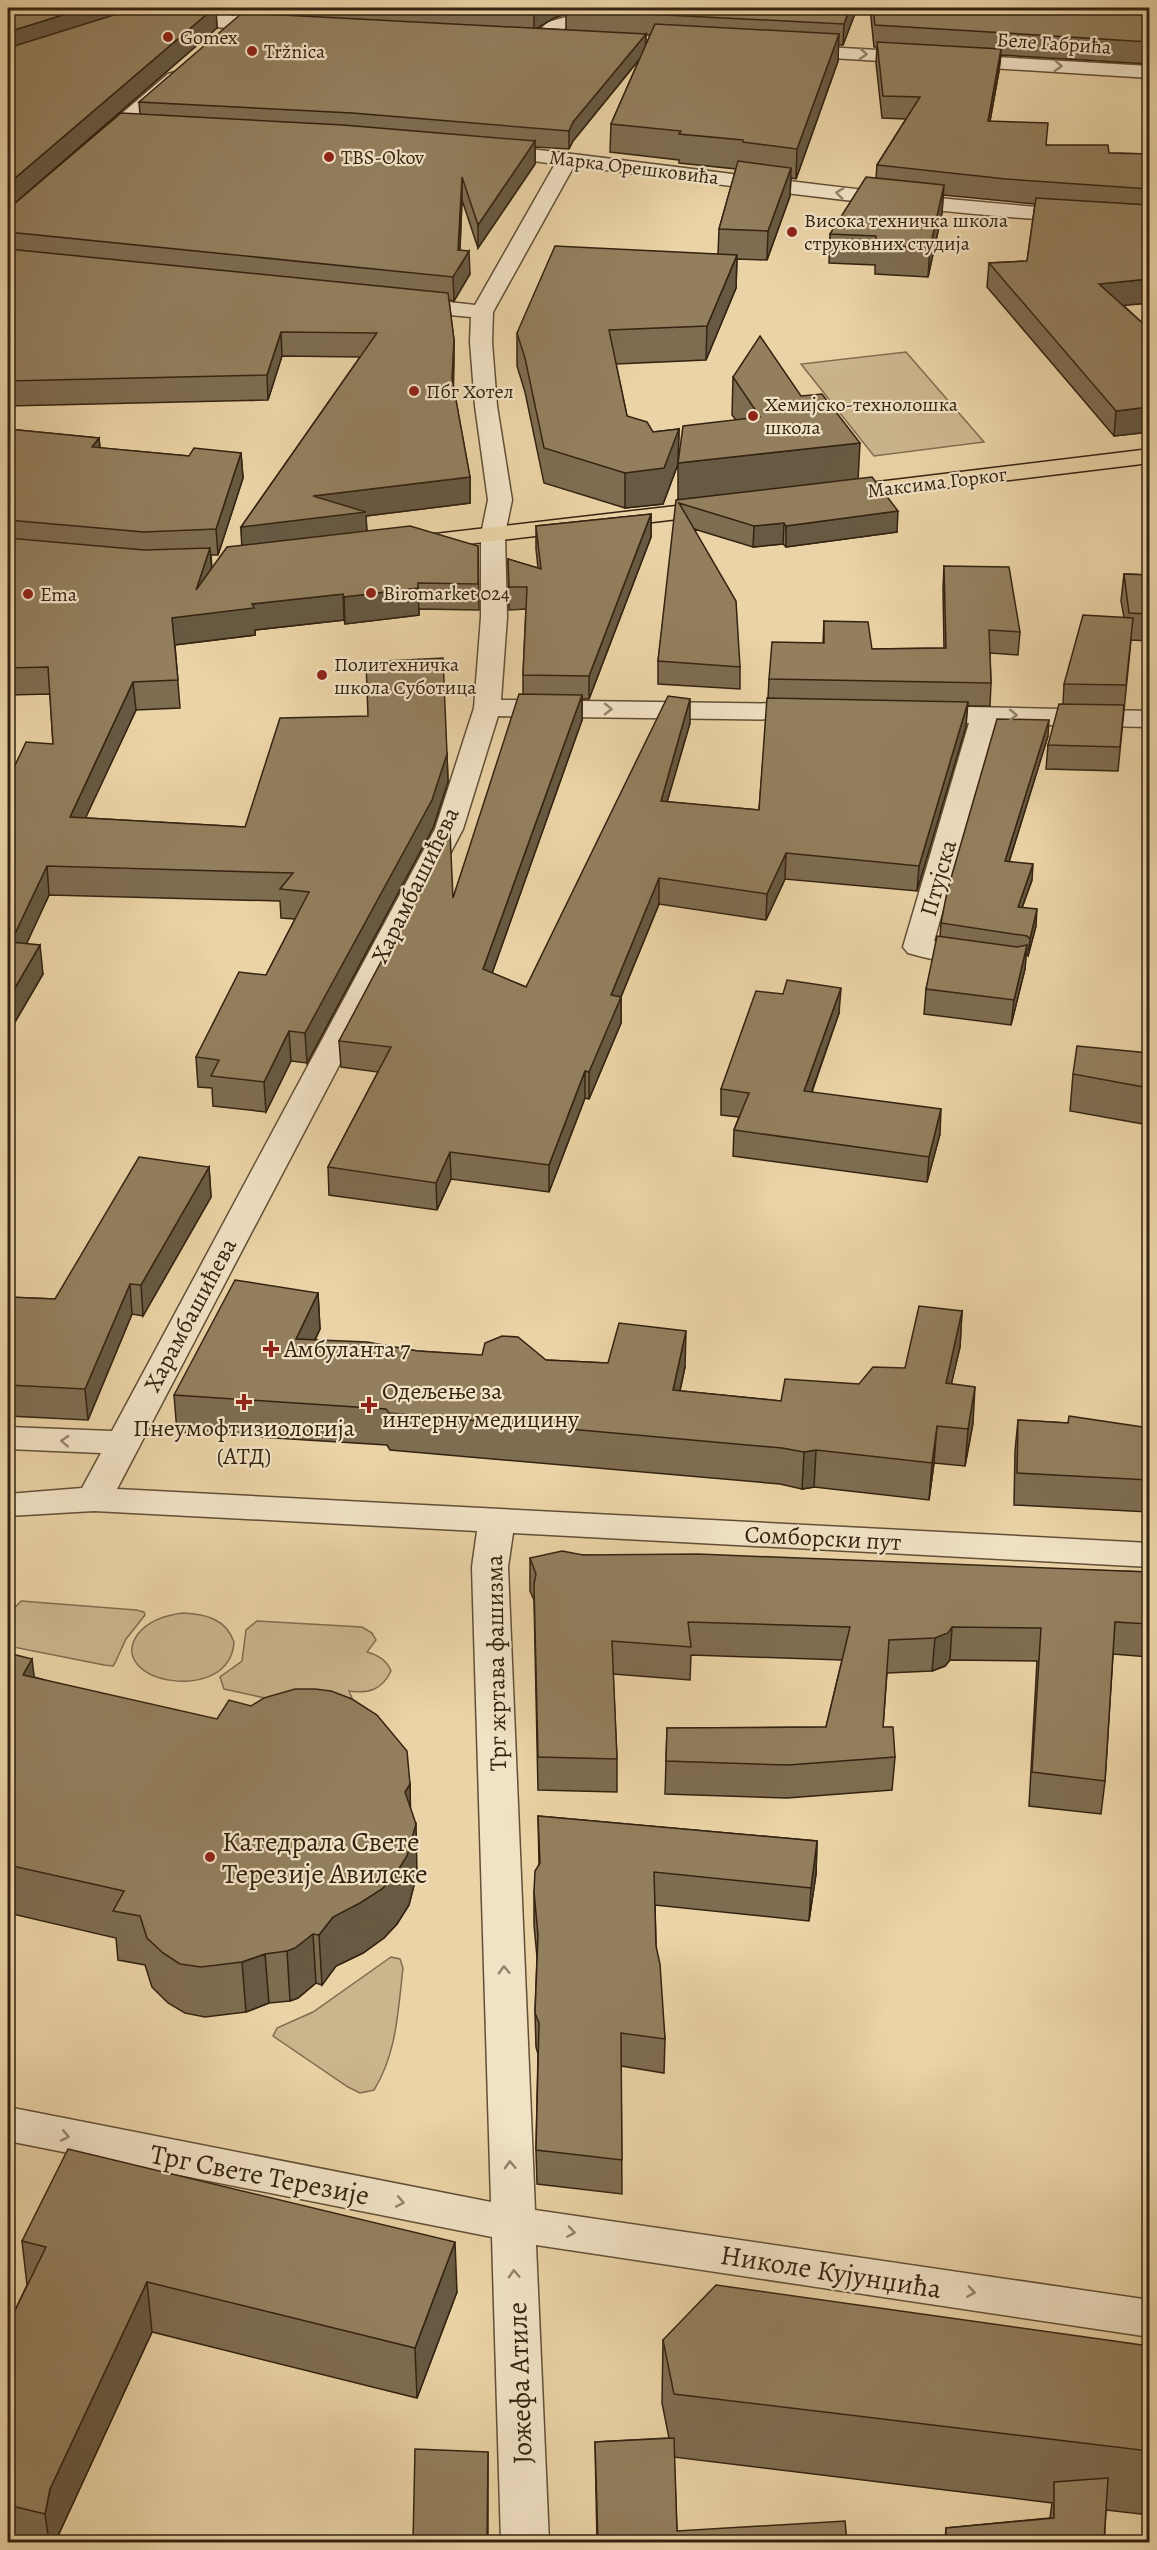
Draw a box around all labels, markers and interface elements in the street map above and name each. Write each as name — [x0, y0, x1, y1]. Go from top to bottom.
place label: Gomex — [180, 24, 238, 51]
street label: Беле Габрића — [996, 26, 1113, 61]
marker: Gomex — [161, 30, 175, 44]
place label: Tržnica — [264, 38, 326, 65]
marker: Tržnica — [245, 44, 259, 58]
one-way arrow — [858, 48, 867, 61]
one-way arrow — [1053, 59, 1062, 72]
place label: TBS-Okov — [341, 144, 425, 171]
street label: Марка Орешковића — [548, 144, 721, 191]
marker: TBS-Okov — [322, 150, 336, 164]
one-way arrow — [836, 188, 845, 200]
place label: Висока техничка школа струковних студија — [804, 207, 1009, 257]
marker: Висока техничка школа струковних студија — [785, 225, 799, 239]
place label: Пбг Хотел — [426, 378, 514, 405]
marker: Пбг Хотел — [407, 384, 421, 398]
place label: Хемијско-технолошка школа — [765, 391, 959, 441]
marker: Хемијско-технолошка школа — [746, 409, 760, 423]
street label: Максима Горког — [866, 460, 1009, 504]
place label: Biromarket 024 — [383, 580, 510, 607]
place label: Ema — [40, 581, 78, 608]
marker: Biromarket 024 — [364, 586, 378, 600]
marker: Ema — [21, 587, 35, 601]
place label: Политехничка школа Суботица — [334, 651, 477, 701]
marker: Политехничка школа Суботица — [315, 668, 329, 682]
one-way arrow — [604, 703, 613, 716]
one-way arrow — [1009, 709, 1018, 722]
street label: Харамбашићева — [363, 802, 467, 968]
street label: Птујска — [912, 836, 964, 920]
street label: Харамбашићева — [136, 1232, 244, 1398]
place label: Амбуланта 7 — [283, 1333, 411, 1365]
marker: Амбуланта 7 — [262, 1340, 280, 1358]
place label: Одељење за интерну медицину — [382, 1375, 579, 1435]
marker: Пнеумофтизиологија (АТД) — [235, 1393, 253, 1411]
marker: Одељење за интерну медицину — [360, 1396, 378, 1414]
place label: Пнеумофтизиологија (АТД) — [133, 1412, 355, 1472]
one-way arrow — [60, 1434, 69, 1447]
street label: Сомборски пут — [744, 1518, 903, 1558]
street label: Трг жртава фашизма — [478, 1555, 514, 1771]
place label: Катедрала Свете Терезије Авилске — [222, 1823, 428, 1893]
marker: Катедрала Свете Терезије Авилске — [203, 1850, 217, 1864]
one-way arrow — [497, 1966, 510, 1975]
one-way arrow — [60, 2129, 70, 2142]
street label: Трг Свете Терезије — [147, 2135, 373, 2215]
one-way arrow — [504, 2161, 517, 2170]
one-way arrow — [395, 2195, 405, 2208]
one-way arrow — [565, 2225, 575, 2238]
street label: Николе Кујунџића — [718, 2236, 944, 2308]
one-way arrow — [508, 2270, 521, 2279]
one-way arrow — [967, 2286, 976, 2298]
street label: Јожефа Атиле — [498, 2301, 542, 2465]

